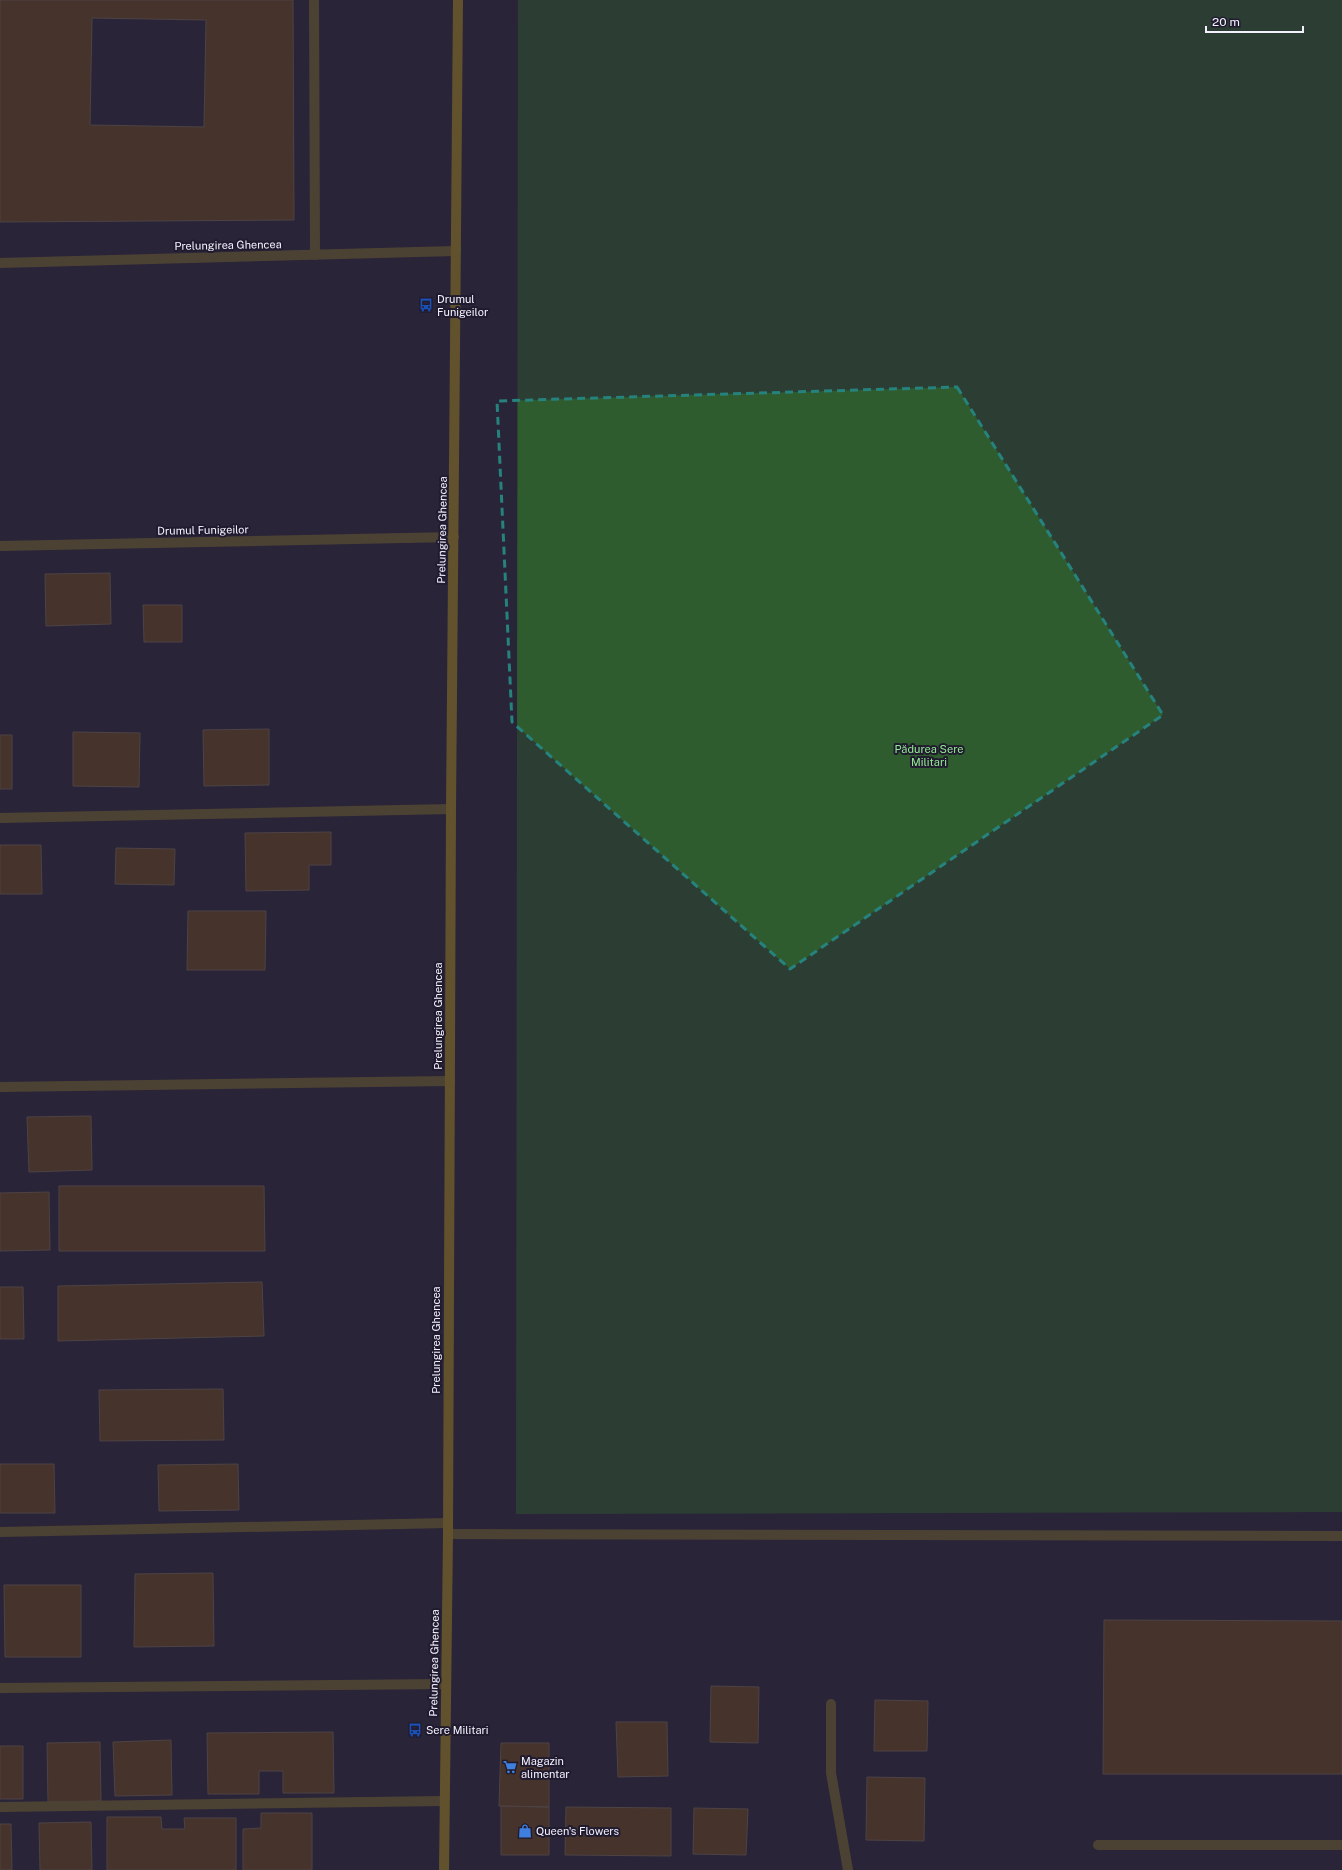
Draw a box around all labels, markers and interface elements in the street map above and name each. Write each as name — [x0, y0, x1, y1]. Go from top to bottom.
scale bar — [1206, 8, 1303, 34]
text: 20 m — [1212, 15, 1240, 29]
street label: Prelungirea Ghencea — [174, 238, 282, 252]
place label: Drumul Funigeilor — [437, 293, 488, 318]
bus stop icon: Drumul Funigeilor — [418, 297, 434, 313]
street label: Prelungirea Ghencea — [435, 476, 449, 584]
street label: Drumul Funigeilor — [157, 523, 249, 537]
park label: Pădurea Sere Militari — [894, 743, 964, 768]
street label: Prelungirea Ghencea — [432, 962, 444, 1070]
street label: Prelungirea Ghencea — [430, 1286, 442, 1394]
street label: Prelungirea Ghencea — [427, 1609, 441, 1717]
bus stop icon: Sere Militari — [407, 1722, 423, 1738]
place label: Sere Militari — [426, 1724, 489, 1736]
place label: Magazin alimentar — [521, 1755, 570, 1780]
supermarket icon: Magazin alimentar — [502, 1759, 518, 1775]
shop icon: Queen's Flowers — [517, 1823, 533, 1839]
place label: Queen's Flowers — [536, 1825, 620, 1837]

